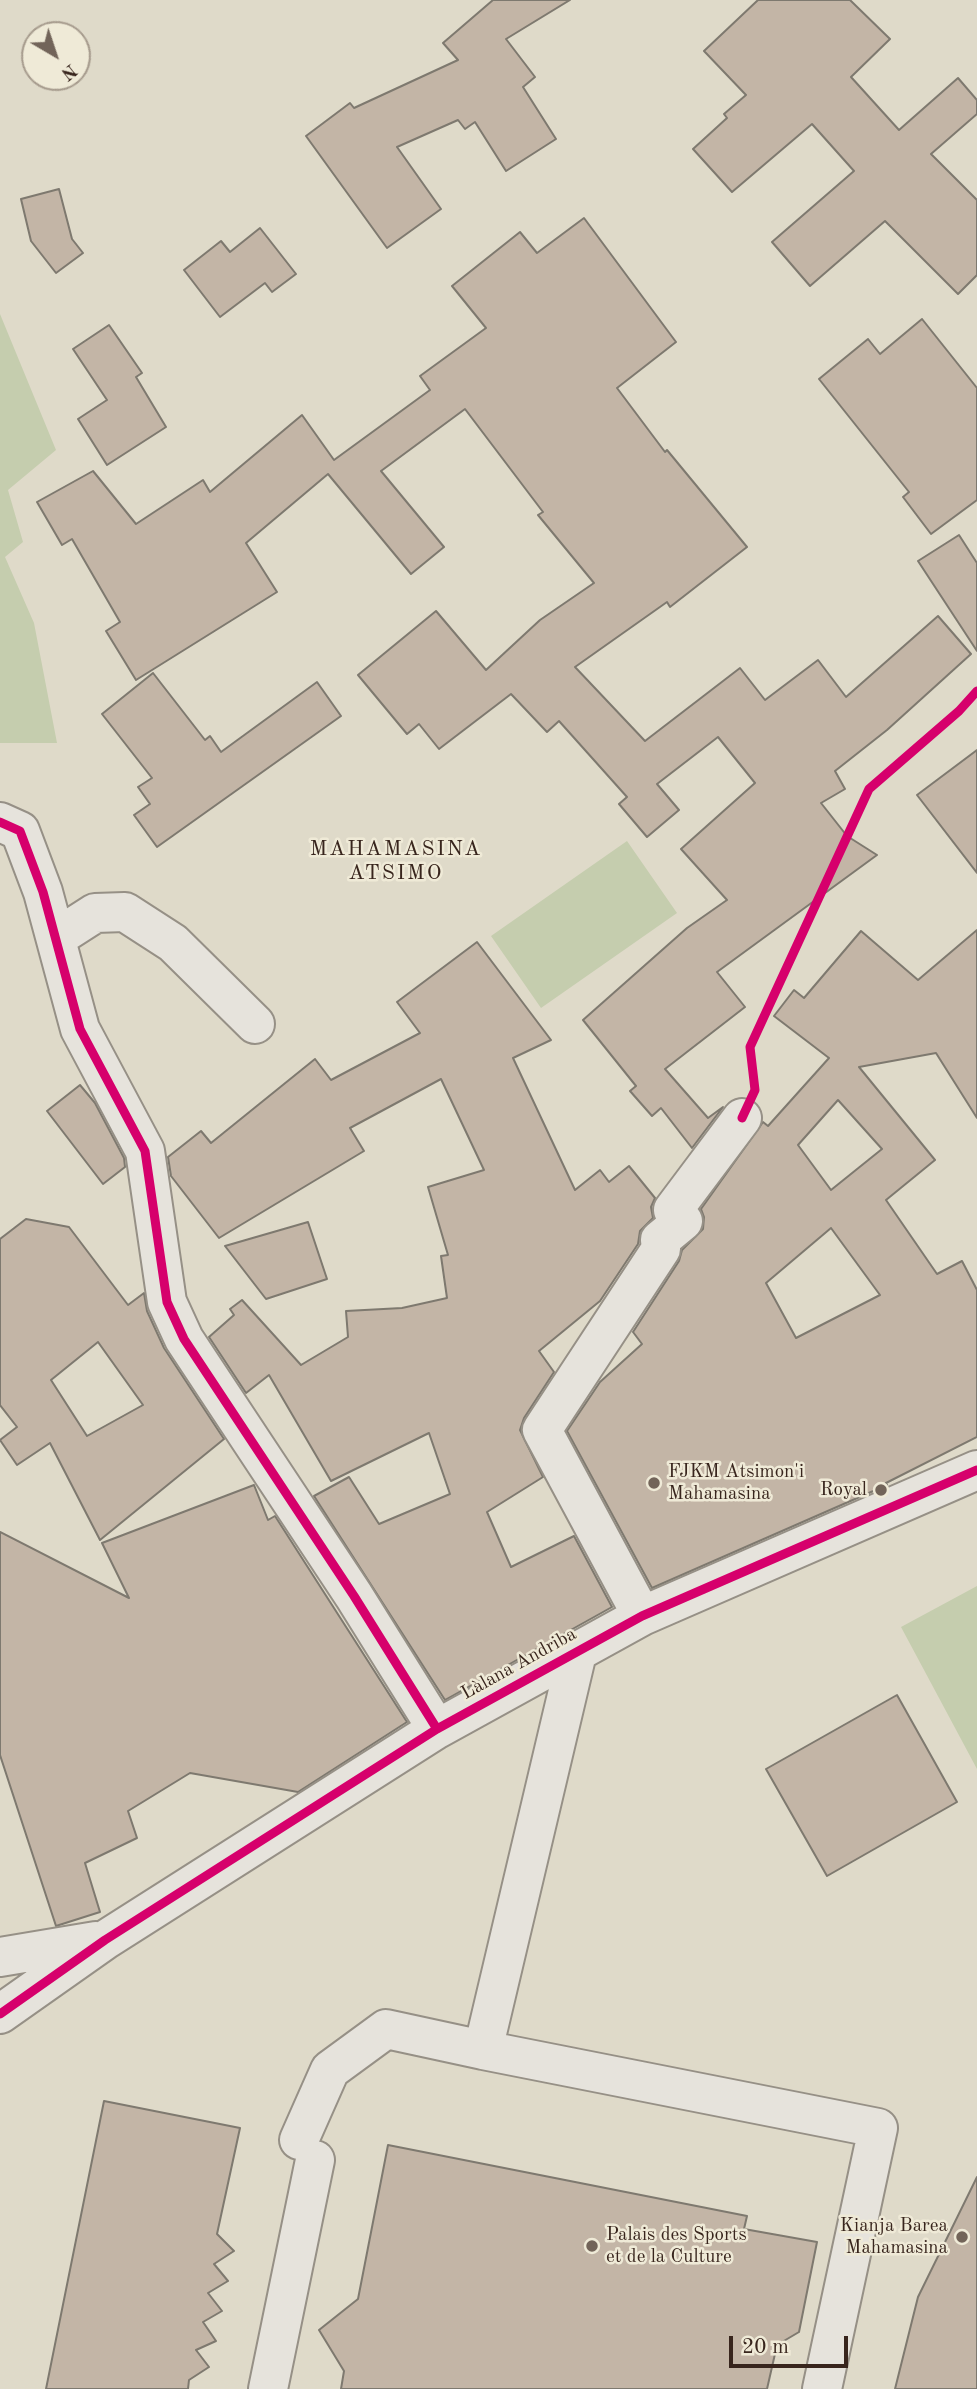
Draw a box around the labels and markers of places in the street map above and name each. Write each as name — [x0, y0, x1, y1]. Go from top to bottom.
place label: FJKM Atsimon'i Mahamasina — [668, 1461, 804, 1505]
marker: FJKM Atsimon'i Mahamasina — [646, 1475, 662, 1491]
place label: Royal — [820, 1479, 867, 1501]
marker: Royal — [873, 1482, 889, 1498]
place label: Kianja Barea Mahamasina — [840, 2215, 948, 2259]
place label: Palais des Sports et de la Culture — [606, 2224, 747, 2268]
marker: Kianja Barea Mahamasina — [954, 2229, 970, 2245]
marker: Palais des Sports et de la Culture — [584, 2238, 600, 2254]

